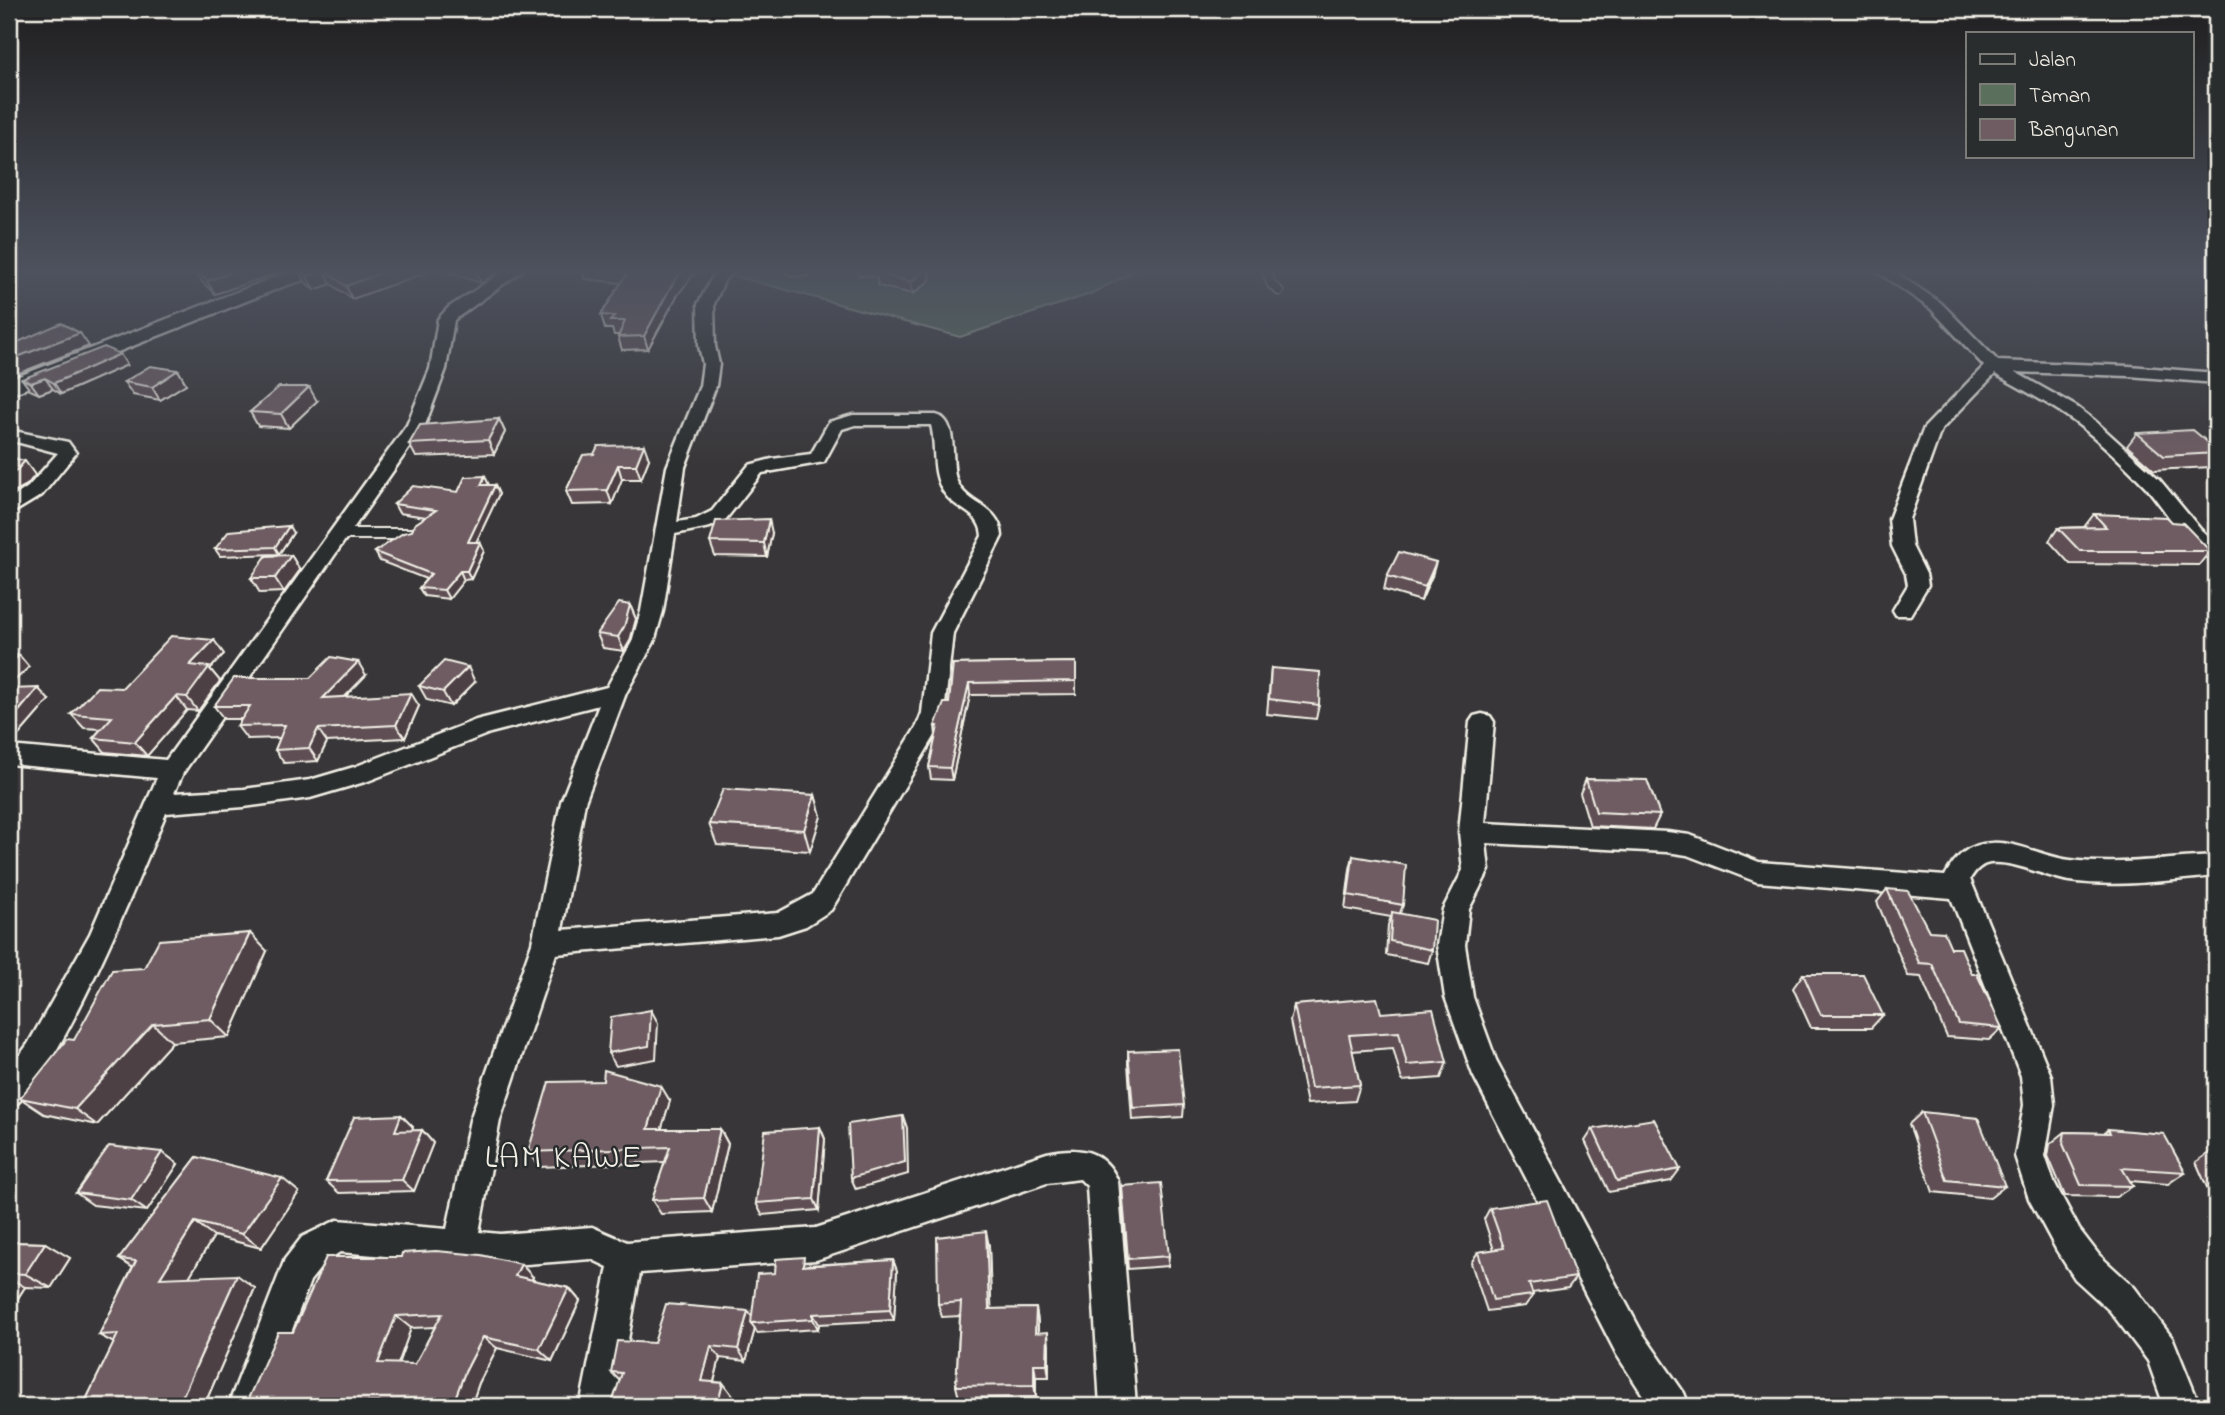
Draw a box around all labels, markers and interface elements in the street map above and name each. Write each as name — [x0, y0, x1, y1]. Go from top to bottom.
legend — [1966, 32, 2194, 158]
text: Jalan — [2029, 46, 2076, 76]
text: Taman — [2029, 82, 2090, 112]
text: Bangunan — [2028, 116, 2118, 148]
district label: LAM KAWE — [485, 1135, 643, 1183]

